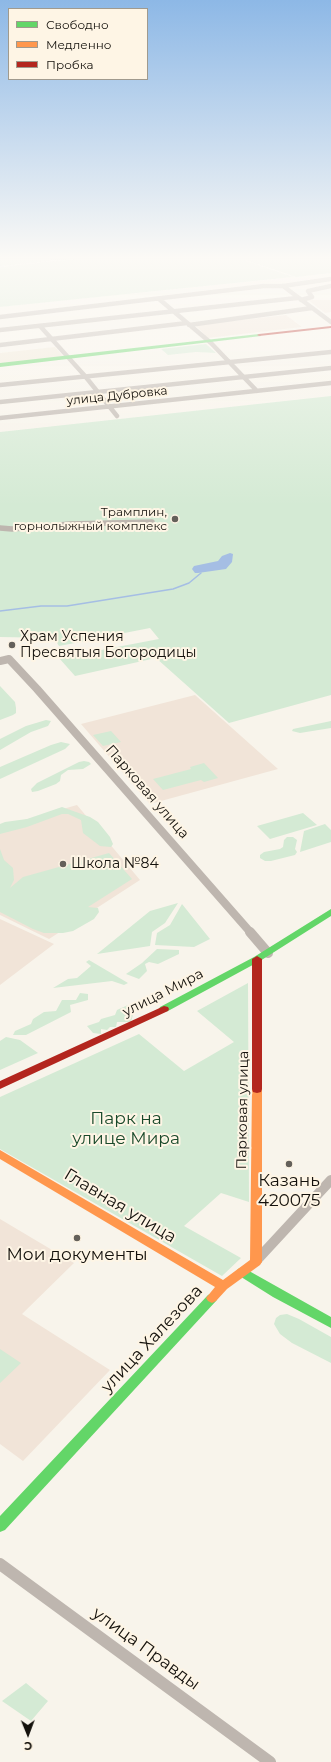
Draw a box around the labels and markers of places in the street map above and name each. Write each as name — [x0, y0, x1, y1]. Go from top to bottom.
place label: Трамплин, горнолыжный комплекс — [14, 505, 167, 533]
marker: Трамплин, горнолыжный комплекс — [170, 514, 180, 524]
place label: Храм Успения Пресвятыя Богородицы — [20, 629, 197, 662]
marker: Храм Успения Пресвятыя Богородицы — [7, 640, 17, 650]
place label: Школа №84 — [71, 856, 159, 872]
marker: Школа №84 — [58, 859, 68, 869]
marker: Казань 420075 — [284, 1159, 294, 1169]
place label: Казань 420075 — [258, 1171, 320, 1211]
marker: Мои документы — [72, 1233, 82, 1243]
place label: Мои документы — [6, 1245, 148, 1265]

